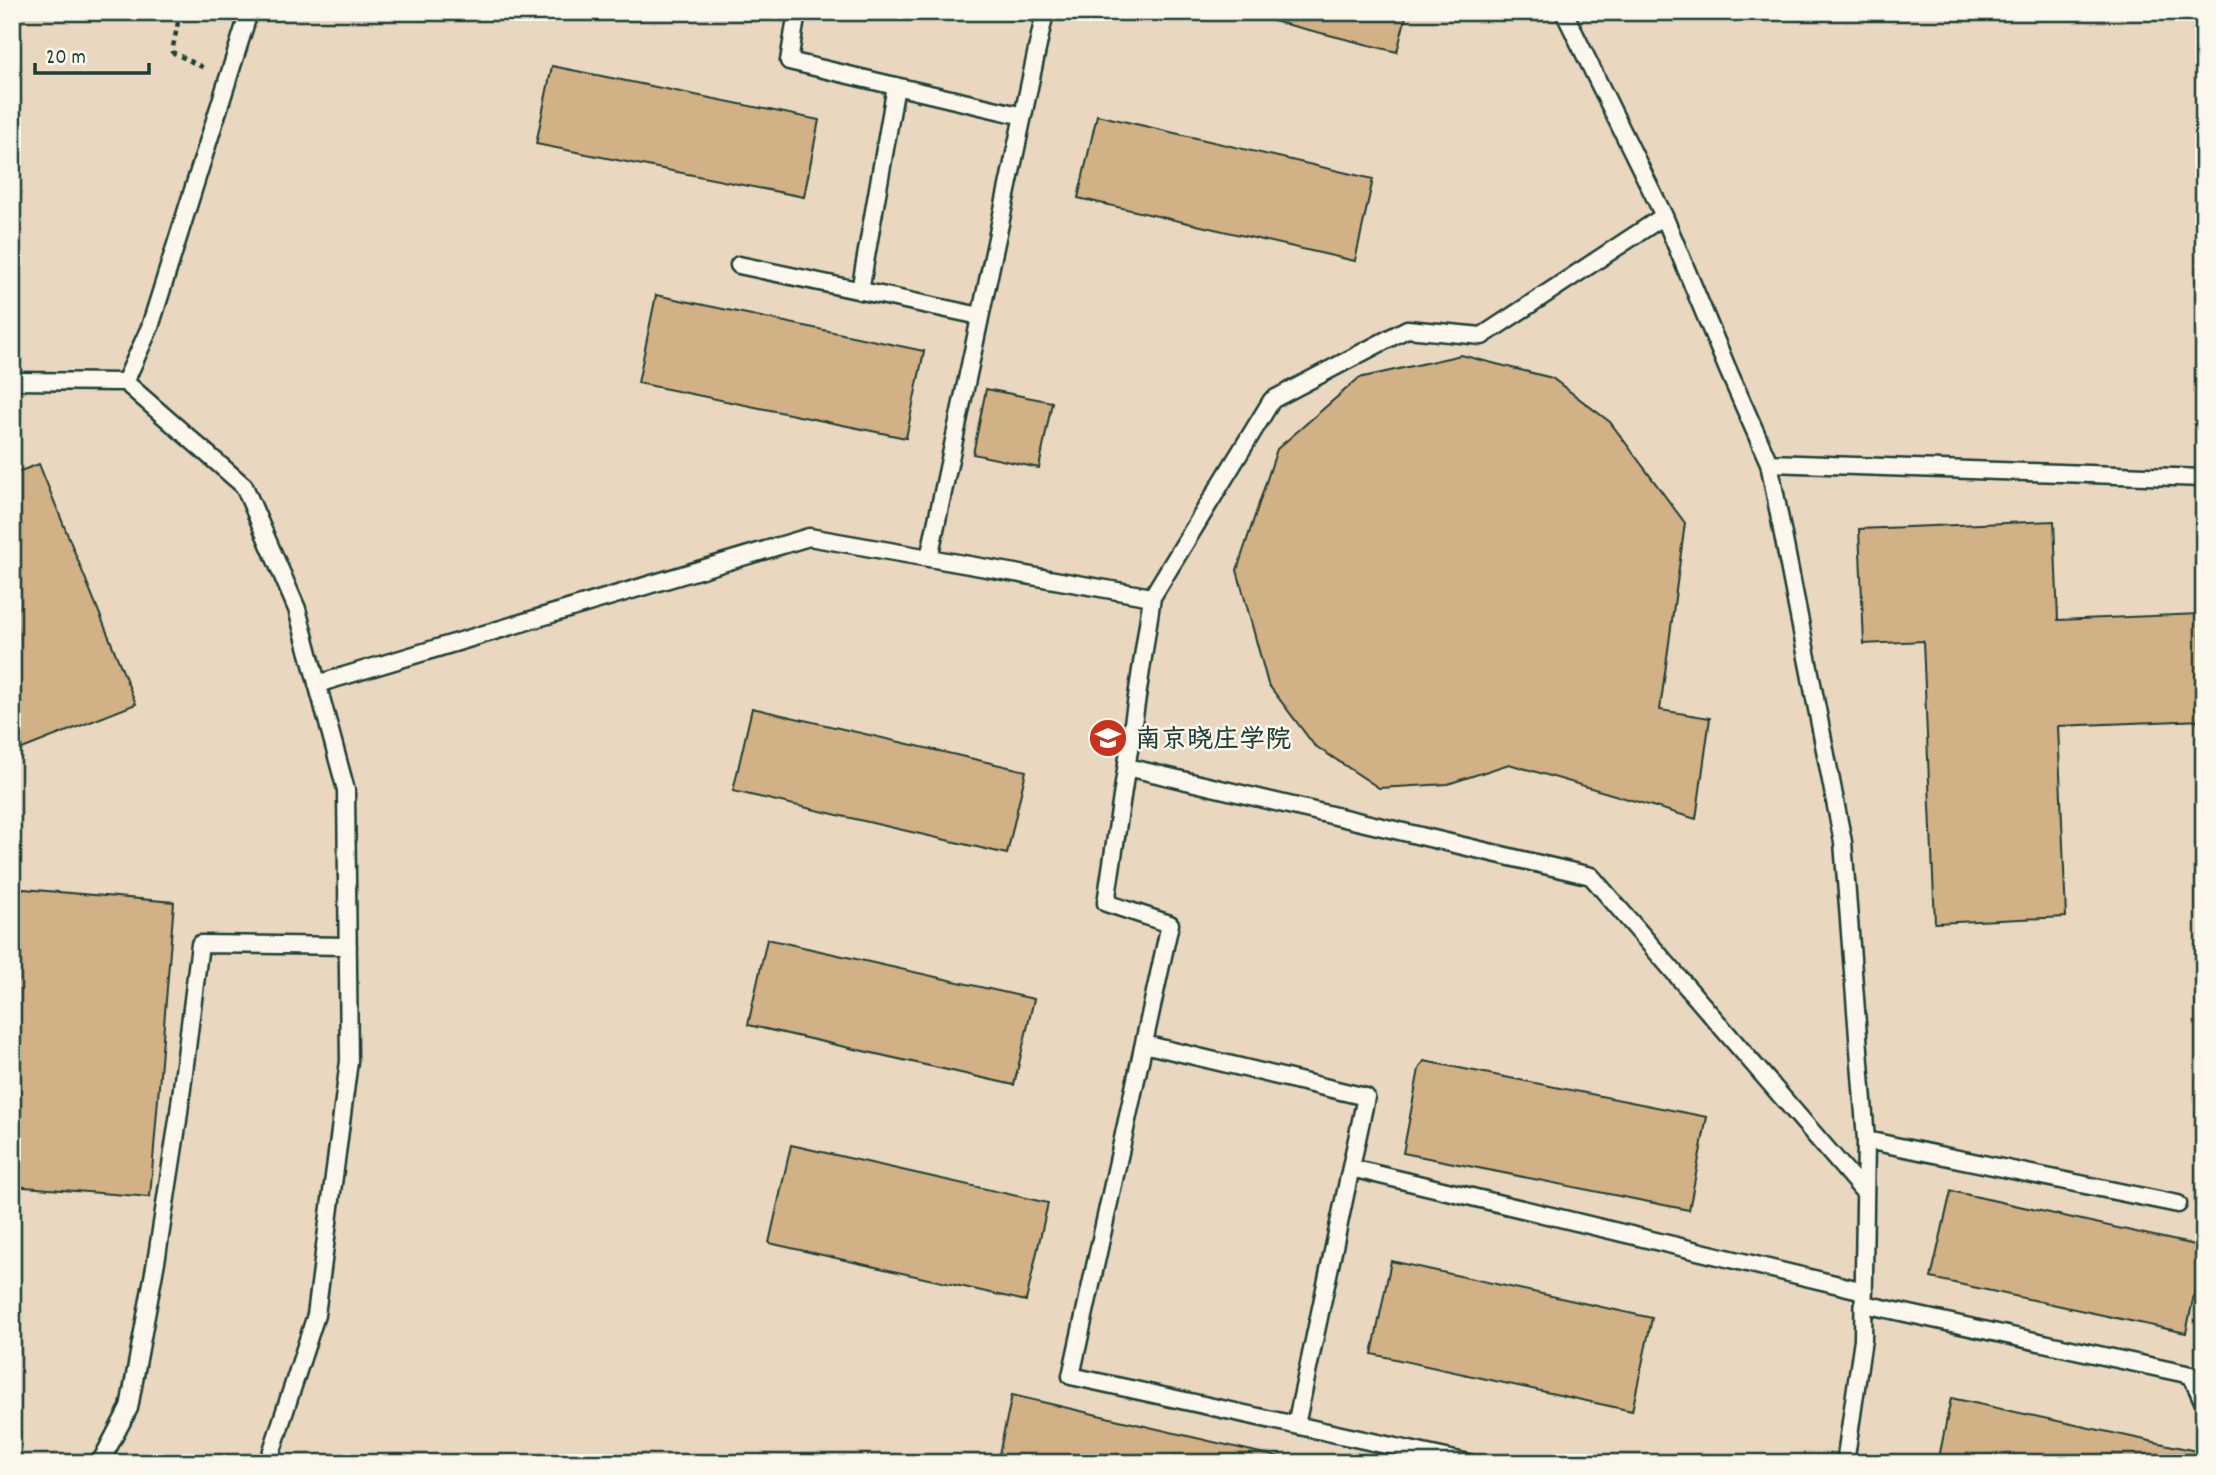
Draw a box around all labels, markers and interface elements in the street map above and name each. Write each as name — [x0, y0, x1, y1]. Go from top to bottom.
scale bar — [35, 32, 149, 76]
text: 20 m — [46, 44, 86, 74]
school or university icon: 南京晓庄学院 — [1087, 717, 1129, 759]
place label: 南京晓庄学院 — [1135, 723, 1291, 760]

